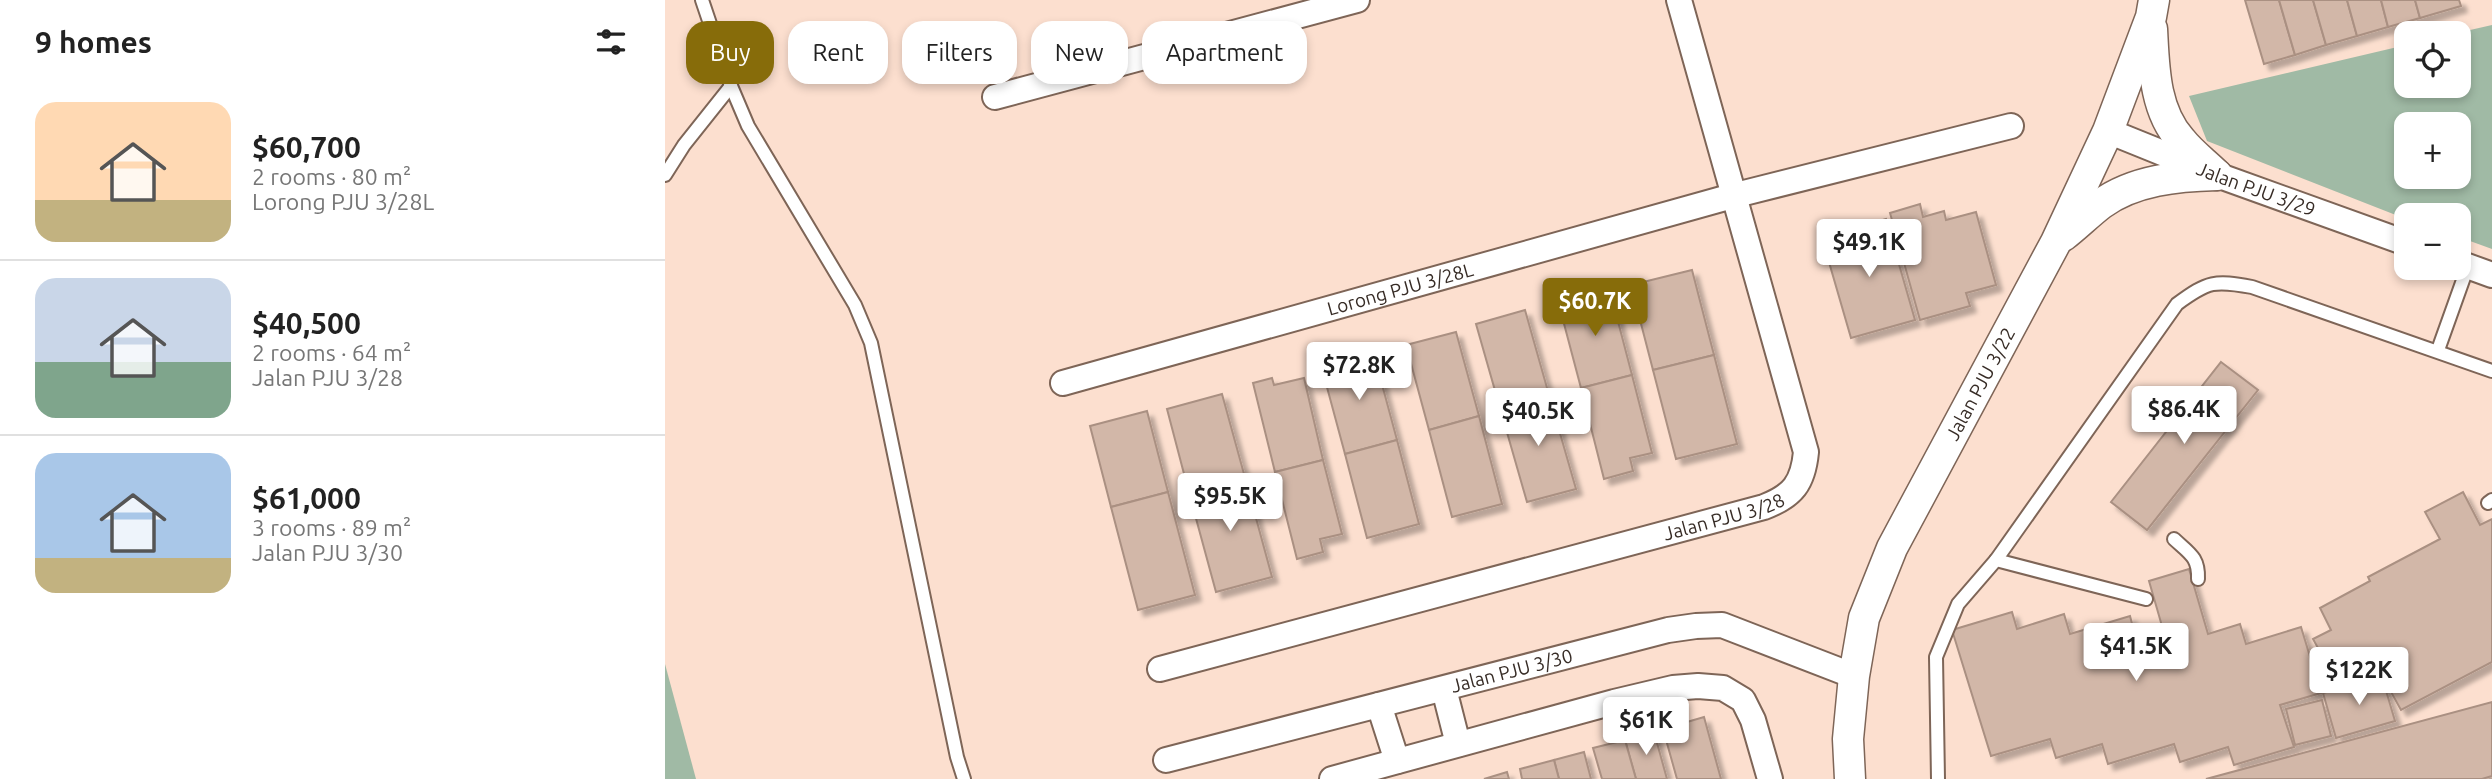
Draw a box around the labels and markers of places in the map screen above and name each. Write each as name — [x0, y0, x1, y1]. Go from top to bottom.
pin: $49.1K — [1812, 219, 1926, 279]
pin: $60.7K — [1538, 278, 1652, 338]
pin: $72.8K — [1302, 342, 1416, 402]
pin: $86.4K — [2127, 386, 2241, 446]
pin: $40.5K — [1481, 388, 1595, 448]
pin: $95.5K — [1173, 474, 1287, 533]
pin: $41.5K — [2079, 624, 2193, 683]
pin: $122K — [2310, 648, 2408, 707]
pin: $61K — [1605, 698, 1687, 757]

